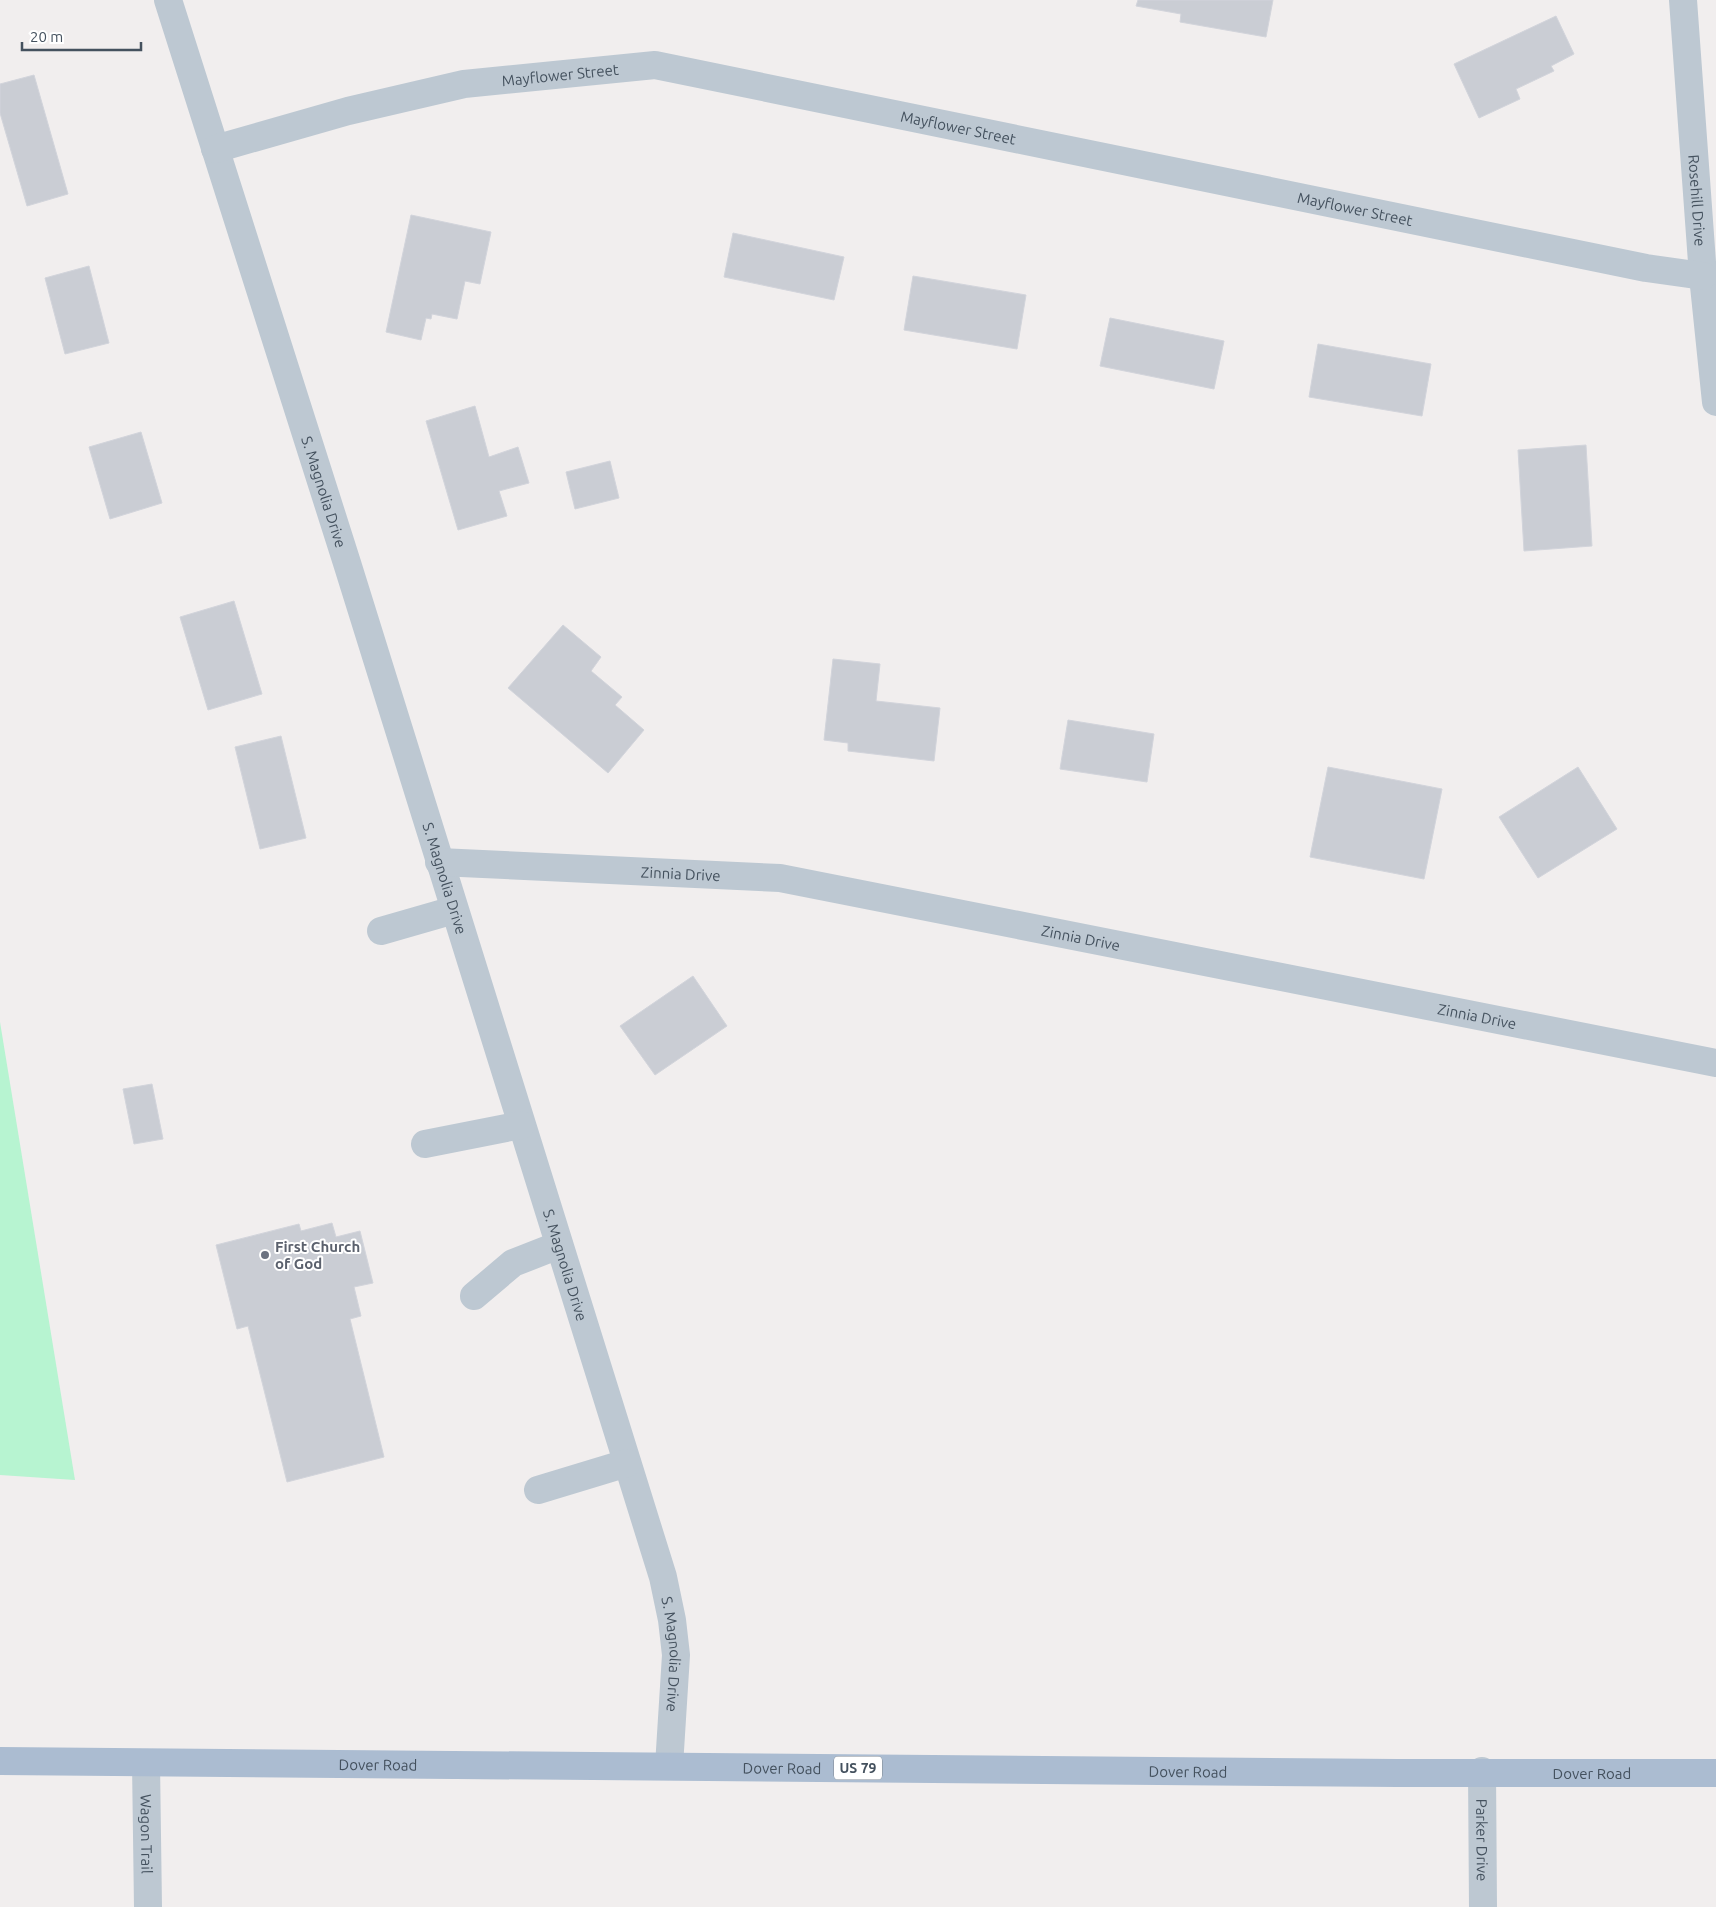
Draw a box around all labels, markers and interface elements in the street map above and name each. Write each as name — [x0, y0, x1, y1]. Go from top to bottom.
scale bar — [22, 20, 141, 52]
text: 20 m — [30, 28, 63, 45]
street label: Mayflower Street — [501, 60, 619, 89]
street label: Mayflower Street — [899, 107, 1018, 147]
street label: Rosehill Drive — [1686, 154, 1709, 247]
street label: Mayflower Street — [1296, 188, 1414, 229]
street label: S. Magnolia Drive — [299, 434, 350, 550]
street label: S. Magnolia Drive — [420, 820, 471, 936]
street label: Zinnia Drive — [641, 863, 721, 884]
street label: Zinnia Drive — [1040, 921, 1122, 954]
street label: Zinnia Drive — [1436, 1000, 1518, 1032]
street label: S. Magnolia Drive — [540, 1207, 591, 1323]
place label: First Church of God — [275, 1238, 360, 1272]
marker: First Church of God — [259, 1249, 271, 1261]
street label: S. Magnolia Drive — [659, 1595, 685, 1713]
street label: Dover Road — [339, 1755, 417, 1773]
road number: US 79 — [834, 1756, 882, 1780]
street label: Dover Road — [743, 1759, 821, 1777]
street label: Dover Road — [1149, 1762, 1227, 1780]
street label: Dover Road — [1553, 1765, 1631, 1782]
street label: Wagon Trail — [138, 1794, 156, 1874]
street label: Parker Drive — [1474, 1799, 1491, 1881]

